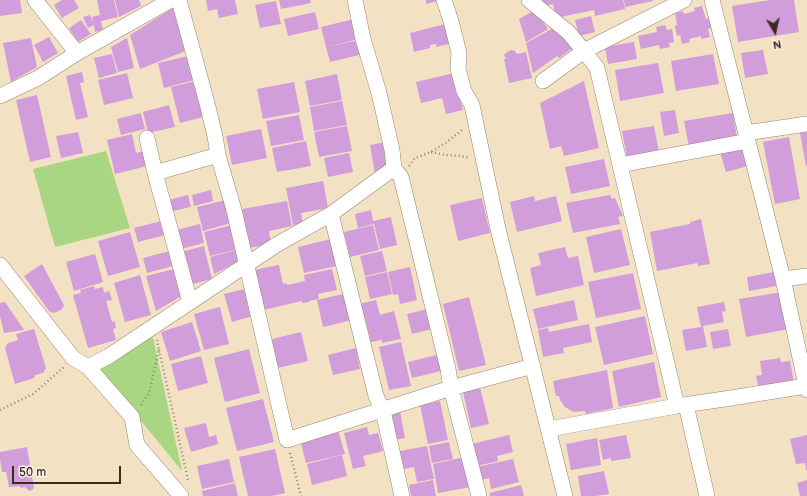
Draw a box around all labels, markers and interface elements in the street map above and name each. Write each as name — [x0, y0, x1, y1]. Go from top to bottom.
north arrow — [755, 12, 795, 52]
text: N — [772, 37, 782, 51]
scale bar — [14, 458, 123, 484]
text: 50 m — [19, 465, 46, 480]

